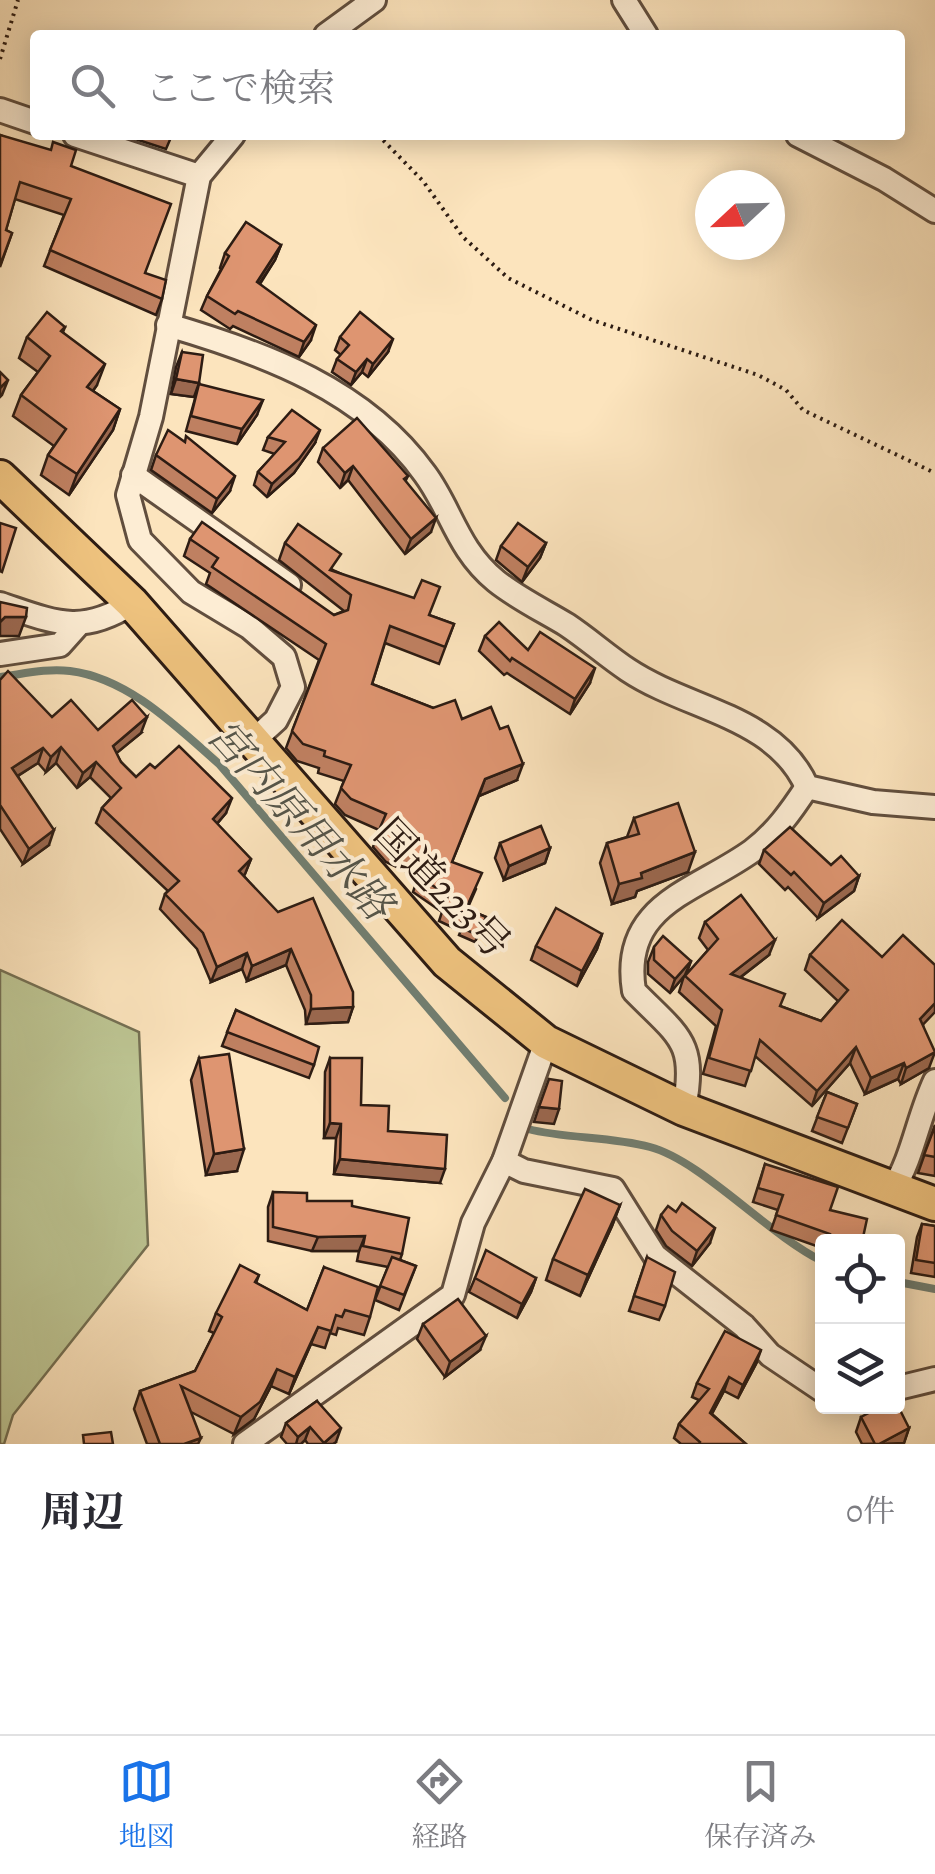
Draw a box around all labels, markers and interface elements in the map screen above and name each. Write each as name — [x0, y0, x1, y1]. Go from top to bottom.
search box — [30, 30, 905, 140]
icon: search — [65, 58, 120, 113]
text: ここで検索 — [145, 62, 335, 114]
north arrow — [695, 170, 785, 260]
water label: 宮内原用水路 — [195, 707, 408, 934]
street label: 国道223号 — [362, 806, 523, 970]
map controls — [815, 1234, 905, 1414]
button: locate — [815, 1234, 905, 1324]
button: layers — [815, 1324, 905, 1414]
text: 周辺 — [40, 1483, 124, 1540]
text: 0件 — [846, 1489, 895, 1533]
tab: 地図 — [118, 1754, 175, 1856]
tab: 経路 — [411, 1754, 468, 1856]
tab: 保存済み — [704, 1754, 817, 1856]

